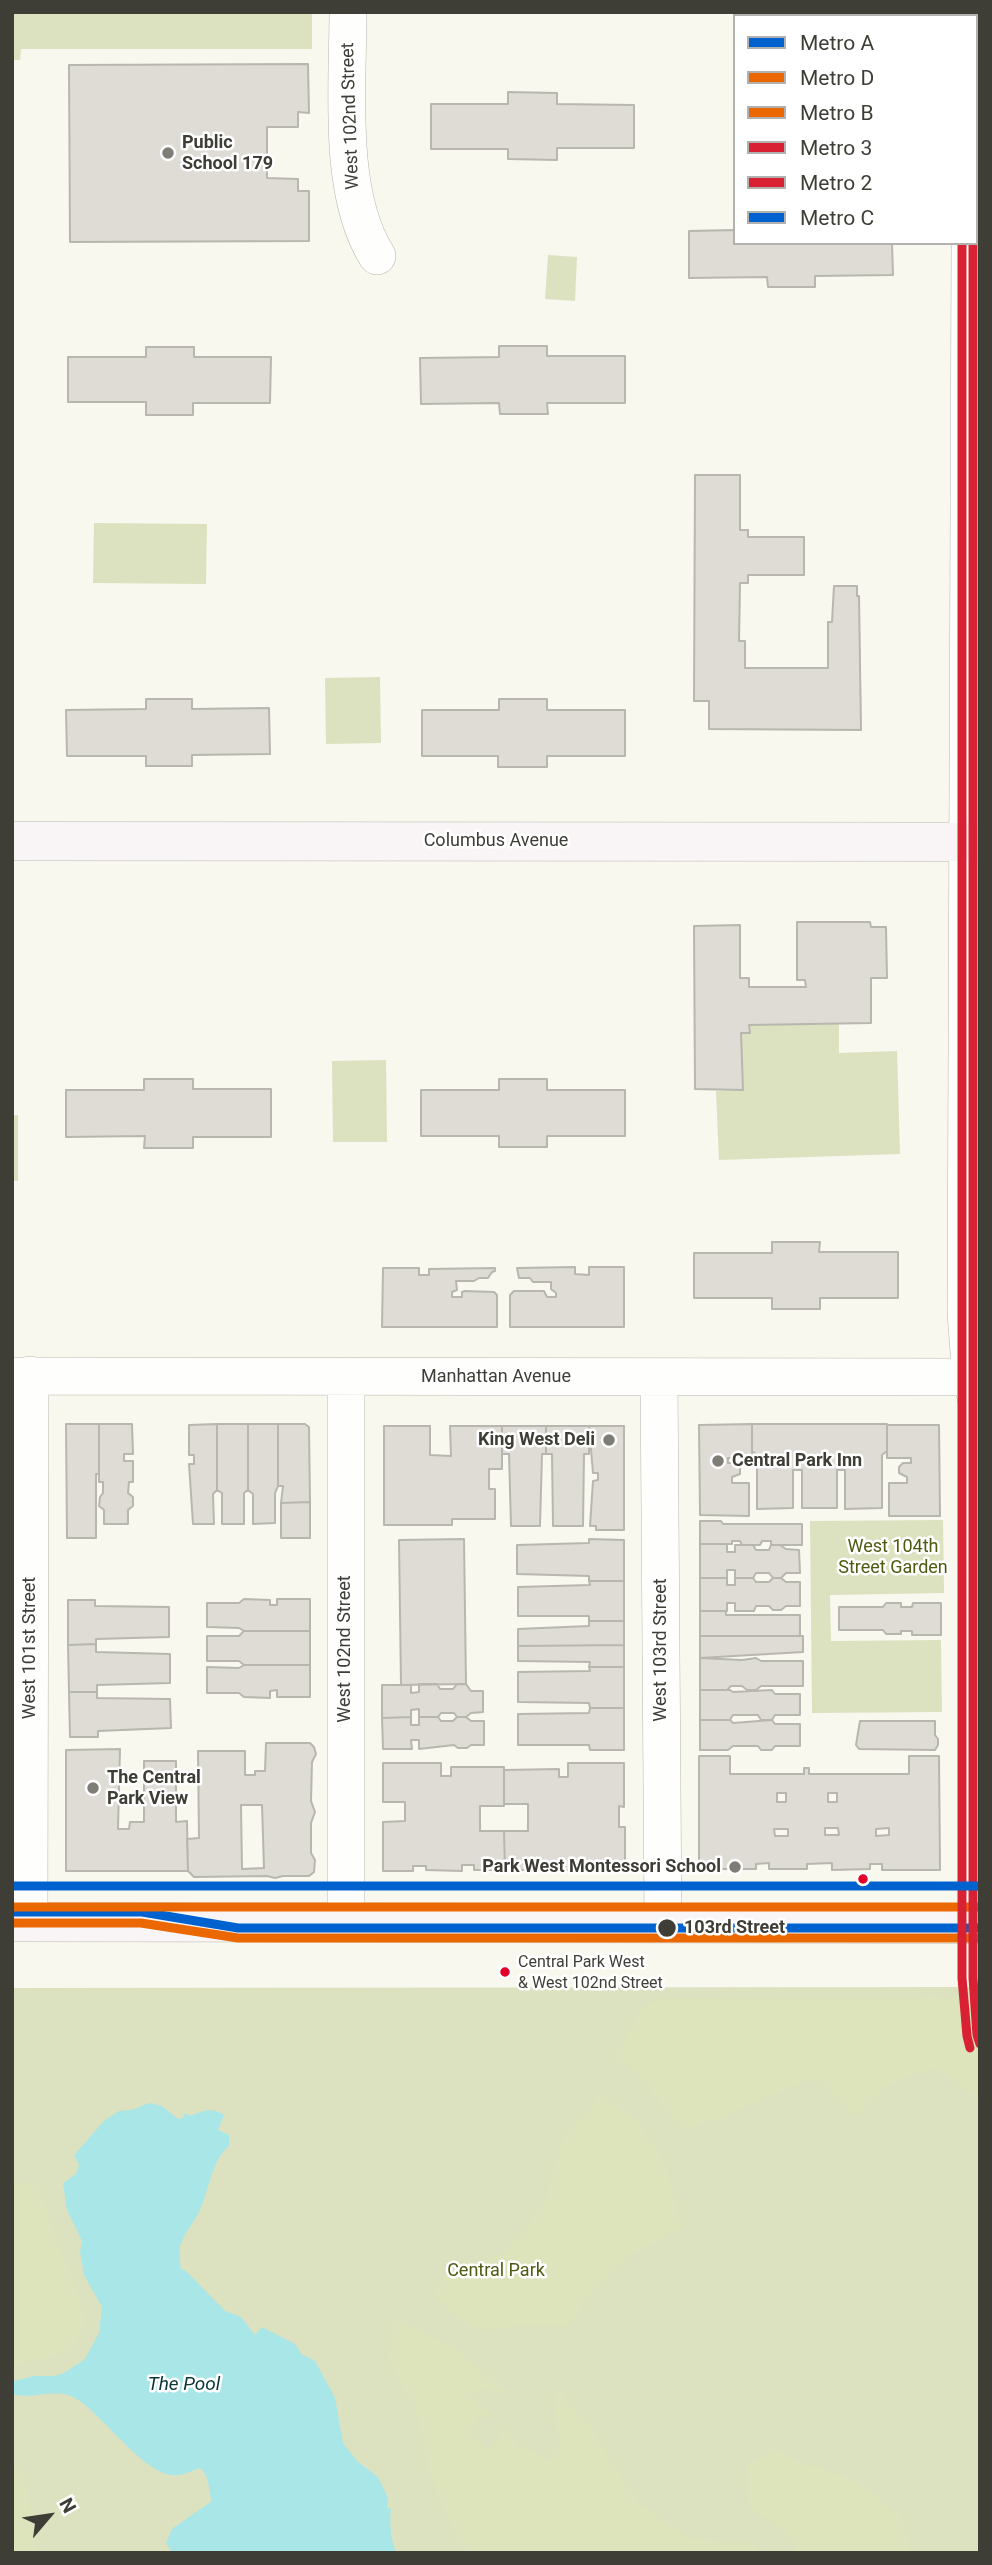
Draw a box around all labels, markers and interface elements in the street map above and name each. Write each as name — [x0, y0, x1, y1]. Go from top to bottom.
legend — [733, 14, 978, 245]
text: Metro A — [800, 31, 874, 55]
street label: West 102nd Street — [338, 42, 364, 190]
text: Metro D — [800, 66, 874, 90]
text: Metro B — [800, 101, 874, 125]
place label: Public School 179 — [182, 132, 273, 174]
text: Metro 3 — [800, 136, 872, 160]
marker: Public School 179 — [160, 145, 176, 161]
text: Metro 2 — [800, 171, 872, 195]
text: Metro C — [800, 206, 874, 230]
street label: Columbus Avenue — [424, 830, 568, 852]
street label: Manhattan Avenue — [421, 1366, 571, 1388]
place label: King West Deli — [478, 1429, 595, 1451]
marker: King West Deli — [601, 1432, 617, 1448]
place label: Central Park Inn — [732, 1450, 862, 1472]
marker: Central Park Inn — [710, 1453, 726, 1469]
park label: West 104th Street Garden — [838, 1536, 948, 1578]
street label: West 102nd Street — [334, 1575, 356, 1723]
street label: West 101st Street — [19, 1577, 41, 1719]
street label: West 103rd Street — [650, 1578, 672, 1722]
place label: The Central Park View — [107, 1767, 201, 1810]
marker: The Central Park View — [85, 1780, 101, 1796]
place label: Park West Montessori School — [482, 1856, 721, 1878]
marker: Park West Montessori School — [727, 1859, 743, 1875]
unlabelled marker — [856, 1872, 870, 1886]
marker: 103rd Street — [656, 1917, 678, 1939]
place label: 103rd Street — [684, 1917, 785, 1939]
place label: Central Park West & West 102nd Street — [518, 1953, 663, 1991]
marker: Central Park West & West 102nd Street — [498, 1965, 512, 1979]
park label: Central Park — [447, 2260, 545, 2282]
water label: The Pool — [148, 2374, 220, 2396]
north arrow — [14, 2481, 84, 2551]
text: N — [54, 2494, 81, 2517]

